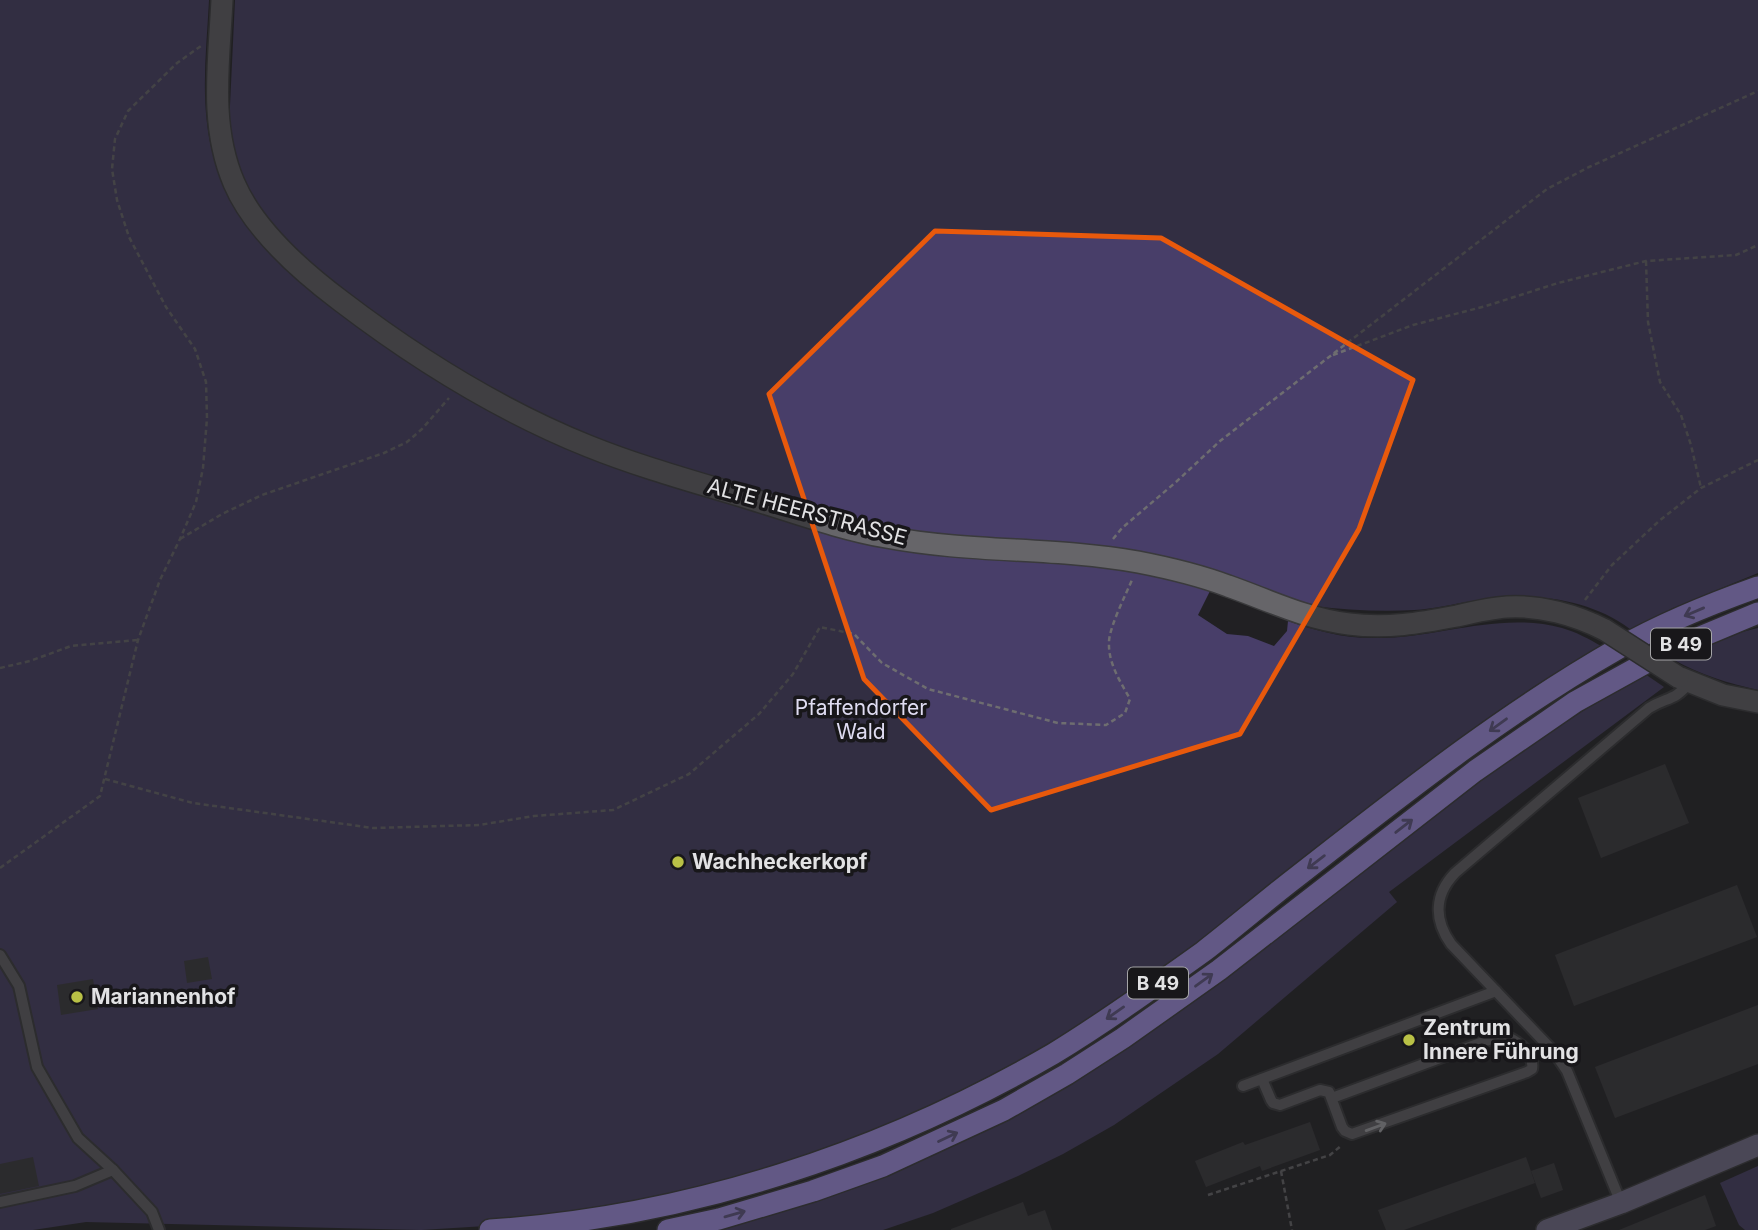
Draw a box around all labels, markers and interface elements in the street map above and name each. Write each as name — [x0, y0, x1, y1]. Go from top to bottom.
street label: ALTE HEERSTRASSE — [705, 473, 910, 550]
one-way arrow — [1684, 606, 1706, 619]
road number: B 49 — [1651, 628, 1711, 660]
park label: Pfaffendorfer Wald — [795, 695, 927, 744]
one-way arrow — [1489, 718, 1508, 733]
one-way arrow — [1394, 819, 1413, 834]
place label: Wachheckerkopf — [692, 849, 868, 874]
marker: Wachheckerkopf — [670, 854, 686, 870]
one-way arrow — [1307, 855, 1326, 870]
road number: B 49 — [1128, 967, 1188, 998]
one-way arrow — [1194, 973, 1213, 987]
place label: Mariannenhof — [91, 984, 236, 1009]
marker: Mariannenhof — [69, 989, 85, 1005]
one-way arrow — [1106, 1006, 1125, 1020]
place label: Zentrum Innere Führung — [1423, 1015, 1579, 1064]
marker: Zentrum Innere Führung — [1401, 1032, 1417, 1048]
one-way arrow — [1364, 1120, 1386, 1132]
one-way arrow — [937, 1129, 958, 1143]
one-way arrow — [723, 1207, 745, 1220]

